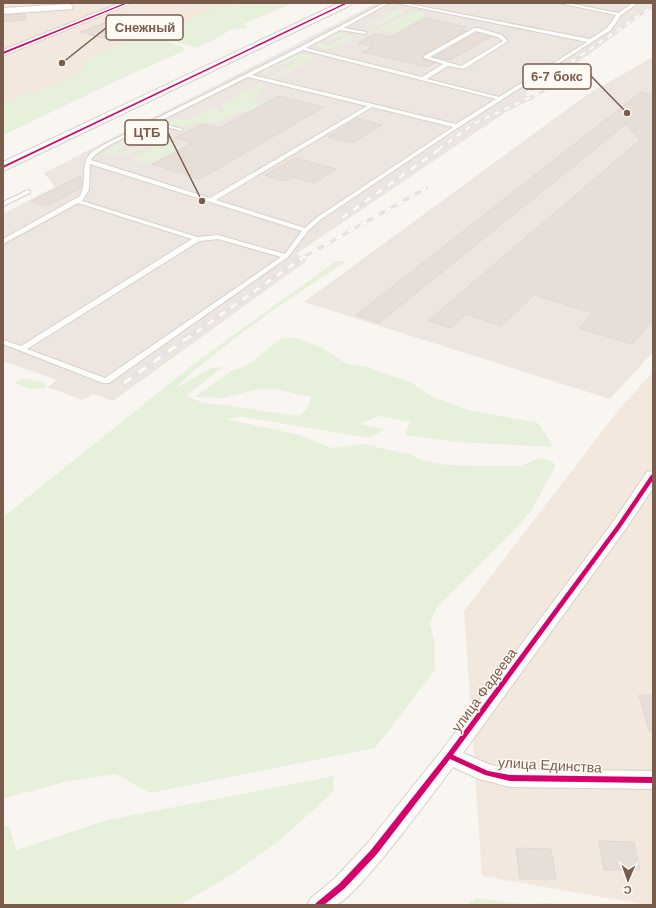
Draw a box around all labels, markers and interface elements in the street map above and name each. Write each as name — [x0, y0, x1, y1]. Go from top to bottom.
callout: Снежный — [106, 15, 183, 40]
text: Снежный — [115, 20, 175, 35]
callout: 6-7 бокс — [523, 64, 591, 89]
text: 6-7 бокс — [531, 69, 583, 84]
callout: ЦТБ — [125, 120, 168, 145]
text: ЦТБ — [134, 125, 160, 140]
street label: улица Фадеева — [448, 645, 520, 735]
street label: улица Единства — [498, 754, 603, 776]
north arrow — [608, 860, 648, 900]
text: С — [623, 884, 632, 896]

